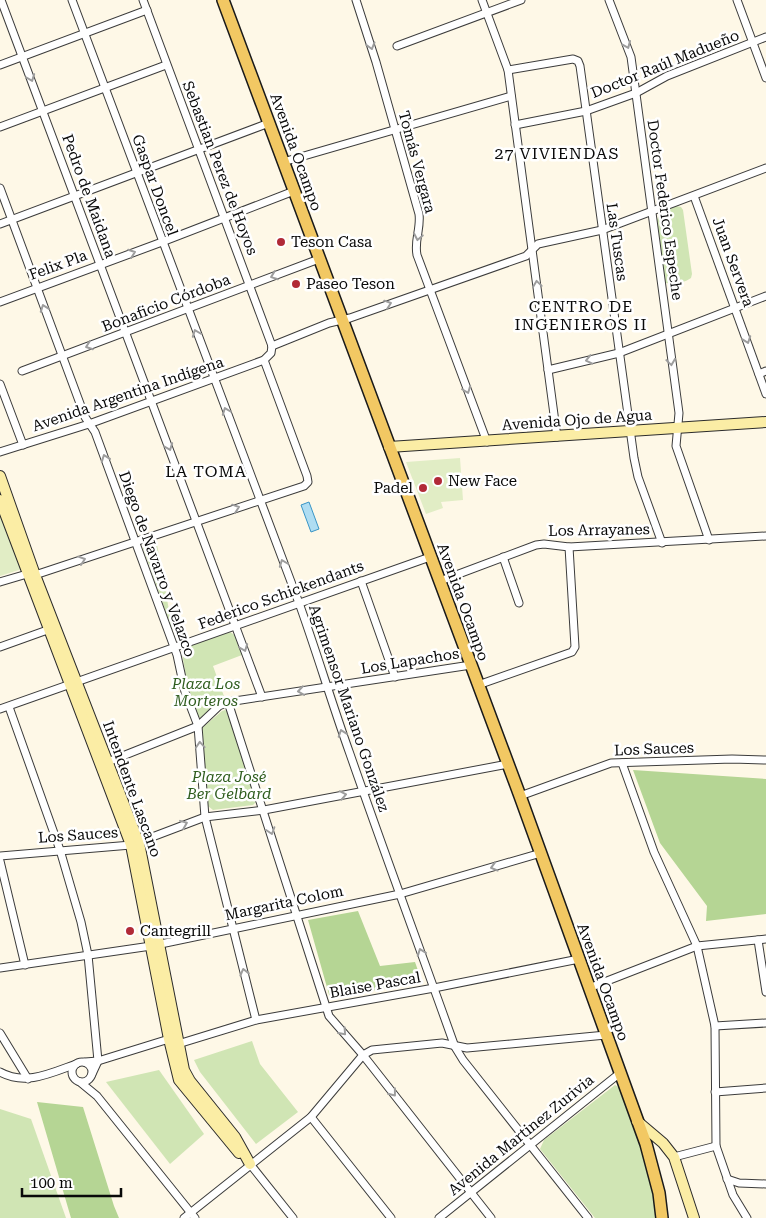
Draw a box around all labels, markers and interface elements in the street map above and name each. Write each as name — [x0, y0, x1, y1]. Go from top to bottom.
street label: Doctor Raúl Madueño — [588, 26, 742, 102]
one-way arrow — [620, 40, 631, 49]
one-way arrow — [366, 42, 376, 50]
one-way arrow — [25, 74, 35, 82]
street label: Sebastian Perez de Hoyos — [178, 79, 262, 257]
street label: Avenida Ocampo — [266, 91, 326, 213]
street label: Tomás Vergara — [395, 109, 439, 215]
street label: Doctor Federico Espeche — [643, 119, 687, 301]
street label: Pedro de Maidana — [58, 132, 120, 260]
street label: Gaspar Doncel — [128, 132, 182, 238]
district label: 27 VIVIENDAS — [495, 144, 619, 163]
street label: Las Tuscas — [603, 202, 631, 282]
street label: Juan Servera — [708, 215, 758, 309]
one-way arrow — [413, 232, 423, 241]
place label: Teson Casa — [291, 233, 372, 251]
marker: Teson Casa — [275, 236, 287, 248]
street label: Felix Pla — [26, 246, 90, 284]
one-way arrow — [127, 249, 136, 259]
street label: Bonaficio Córdoba — [99, 270, 233, 336]
one-way arrow — [270, 270, 279, 281]
place label: Paseo Teson — [306, 275, 395, 293]
marker: Paseo Teson — [290, 278, 302, 290]
one-way arrow — [532, 280, 542, 289]
district label: CENTRO DE INGENIEROS II — [514, 297, 648, 334]
one-way arrow — [383, 300, 392, 310]
one-way arrow — [40, 304, 50, 313]
one-way arrow — [192, 329, 202, 338]
one-way arrow — [741, 335, 751, 344]
one-way arrow — [85, 340, 94, 350]
street label: Avenida Argentina Indígena — [30, 353, 226, 435]
one-way arrow — [584, 354, 593, 365]
one-way arrow — [666, 357, 676, 366]
one-way arrow — [461, 385, 471, 394]
street label: Avenida Ojo de Agua — [501, 406, 653, 434]
one-way arrow — [221, 407, 232, 416]
one-way arrow — [163, 442, 173, 450]
one-way arrow — [101, 455, 111, 463]
district label: LA TOMA — [165, 462, 247, 481]
street label: Diego de Navarro y Velazco — [115, 469, 199, 659]
place label: New Face — [448, 472, 517, 490]
marker: New Face — [432, 475, 444, 487]
place label: Padel — [373, 479, 413, 497]
marker: Padel — [417, 482, 429, 494]
one-way arrow — [231, 504, 240, 514]
street label: Los Arrayanes — [548, 520, 650, 540]
street label: Avenida Ocampo — [433, 541, 493, 663]
one-way arrow — [77, 556, 85, 566]
street label: Federico Schickendants — [196, 557, 366, 633]
one-way arrow — [279, 559, 289, 568]
street label: Agrimensor Mariano González — [305, 602, 393, 814]
one-way arrow — [238, 643, 248, 652]
street label: Los Lapachos — [360, 644, 460, 678]
park label: Plaza Los Morteros — [171, 675, 240, 710]
one-way arrow — [297, 685, 305, 696]
street label: Intendente Lascano — [99, 718, 165, 860]
one-way arrow — [338, 729, 348, 737]
street label: Los Sauces — [614, 739, 694, 759]
one-way arrow — [194, 740, 205, 748]
park label: Plaza José Ber Gelbard — [186, 768, 271, 803]
one-way arrow — [339, 790, 348, 800]
one-way arrow — [179, 820, 188, 831]
street label: Los Sauces — [37, 823, 119, 847]
one-way arrow — [265, 827, 275, 835]
one-way arrow — [490, 861, 498, 871]
street label: Margarita Colom — [223, 882, 345, 924]
street label: Avenida Ocampo — [573, 921, 633, 1043]
place label: Cantegrill — [140, 922, 211, 940]
marker: Cantegrill — [124, 925, 136, 937]
one-way arrow — [417, 948, 427, 957]
one-way arrow — [239, 968, 250, 977]
street label: Blaise Pascal — [328, 968, 422, 1002]
one-way arrow — [337, 1027, 346, 1036]
street label: Avenida Martinez Zurivia — [445, 1071, 597, 1199]
one-way arrow — [388, 1087, 396, 1096]
scale bar — [22, 1166, 121, 1198]
text: 100 m — [30, 1174, 73, 1192]

